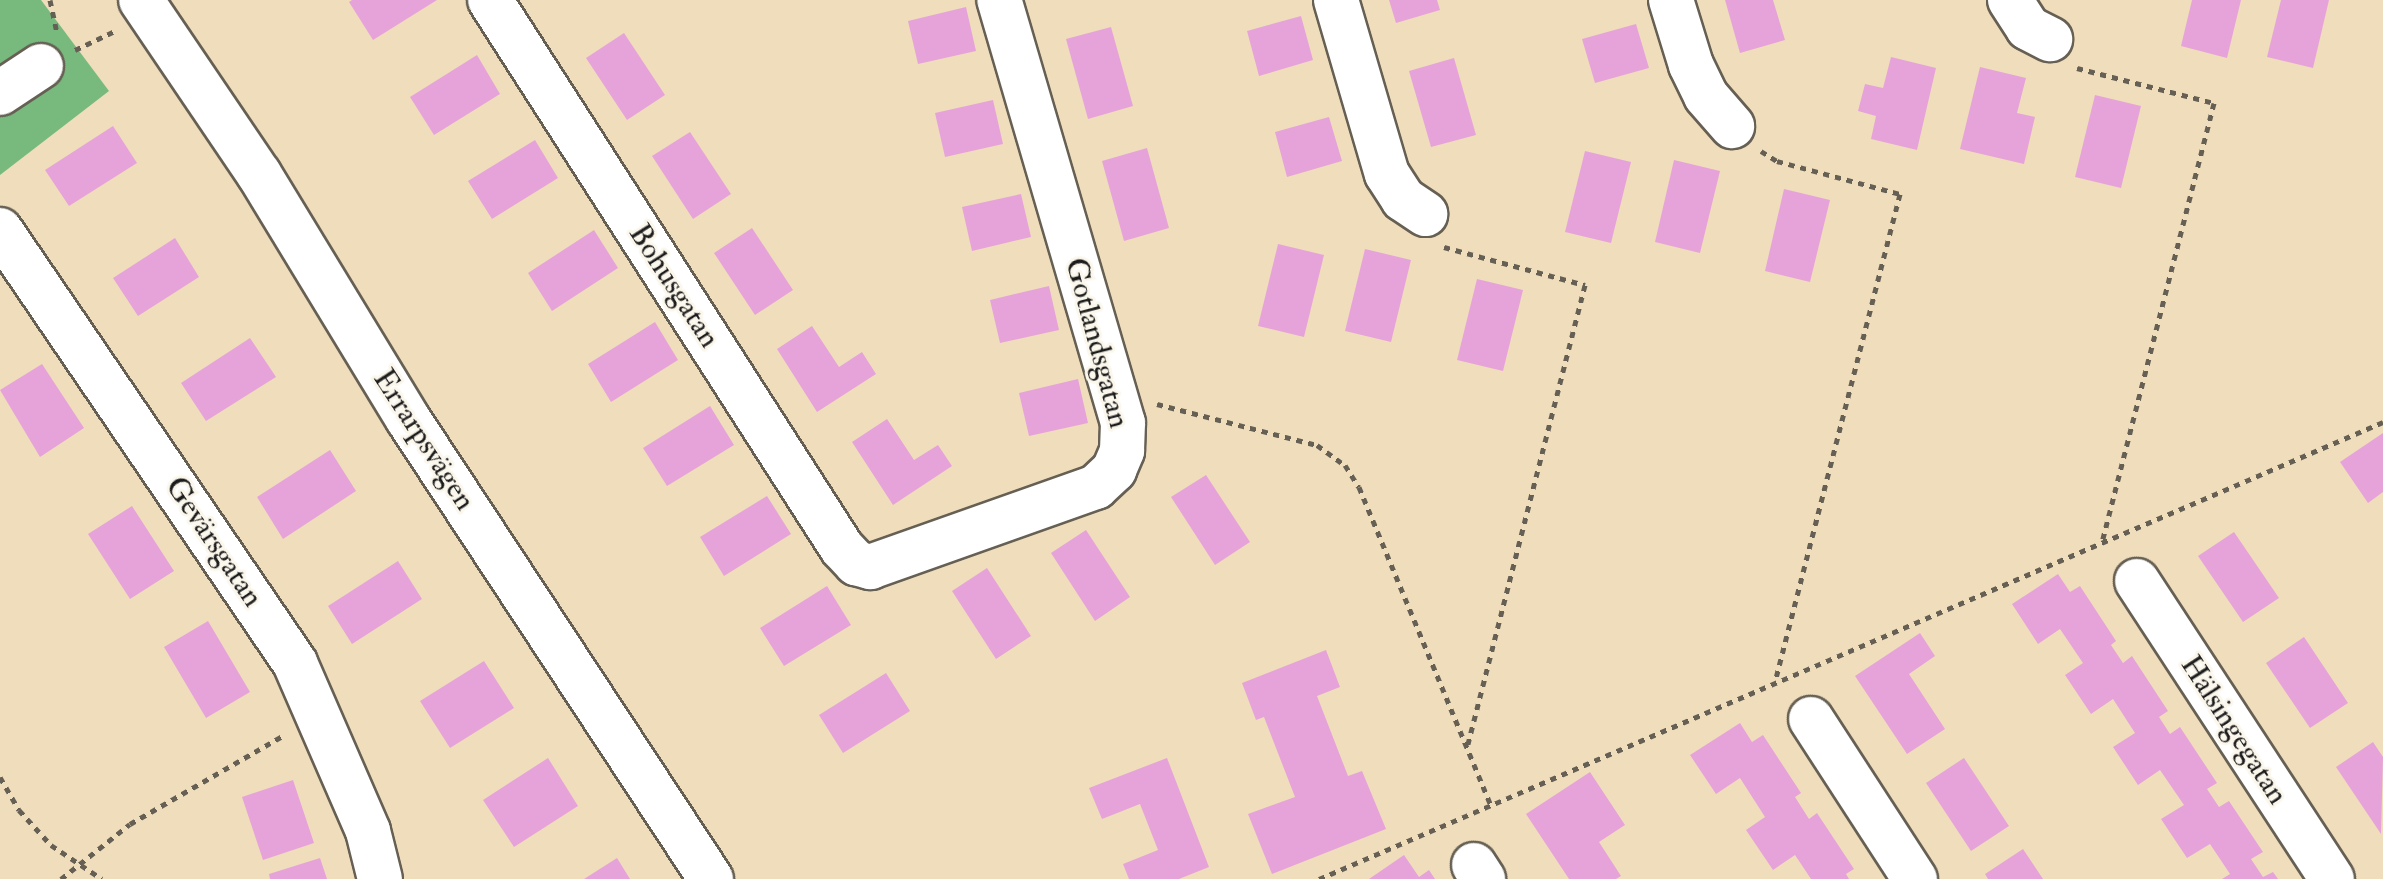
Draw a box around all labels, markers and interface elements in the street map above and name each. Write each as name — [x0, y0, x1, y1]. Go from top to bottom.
street label: Bohusgatan — [621, 218, 727, 354]
street label: Gotlandsgatan — [1057, 254, 1137, 432]
street label: Errarpsvägen — [365, 363, 483, 517]
street label: Gevärsgatan — [157, 470, 271, 614]
street label: Hälsingegatan — [2173, 649, 2295, 811]

